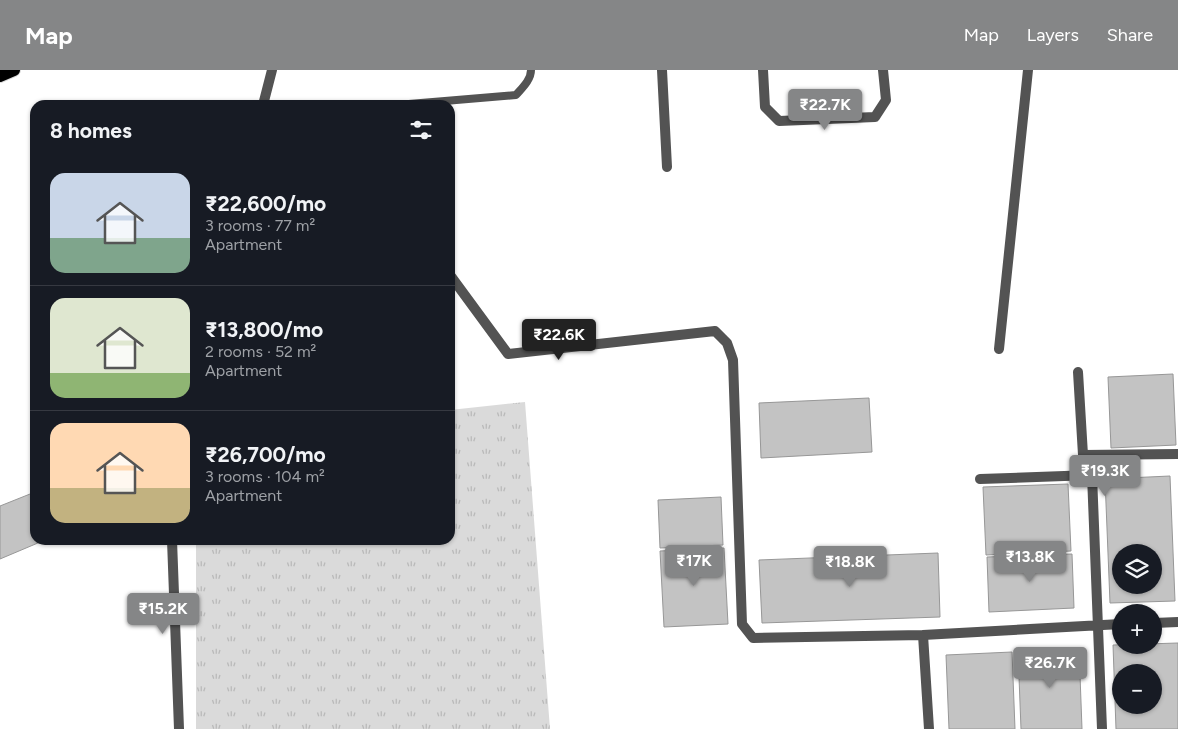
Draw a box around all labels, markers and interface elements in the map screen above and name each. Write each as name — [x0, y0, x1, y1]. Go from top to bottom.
text: Map — [25, 21, 73, 50]
text: Map — [964, 24, 999, 46]
text: Layers — [1027, 24, 1079, 46]
text: Share — [1107, 24, 1153, 46]
pin: ₹22.7K — [784, 88, 866, 131]
text: ₹22.7K — [799, 95, 851, 114]
icon: filters — [407, 116, 435, 144]
text: 8 homes — [50, 118, 132, 143]
text: ₹22,600/mo — [205, 191, 326, 216]
icon: home — [90, 193, 150, 253]
text: 3 rooms · 77 m² — [205, 216, 315, 235]
text: Apartment — [205, 235, 282, 254]
text: ₹13,800/mo — [205, 317, 323, 342]
icon: home — [90, 318, 150, 378]
pin: ₹22.6K — [518, 318, 600, 361]
text: ₹22.6K — [533, 325, 585, 344]
text: 2 rooms · 52 m² — [205, 342, 316, 361]
text: Apartment — [205, 361, 282, 380]
text: ₹26,700/mo — [205, 442, 326, 467]
icon: home — [90, 443, 150, 503]
pin: ₹19.3K — [1064, 454, 1146, 497]
text: ₹19.3K — [1080, 461, 1130, 480]
text: 3 rooms · 104 m² — [205, 467, 325, 486]
text: Apartment — [205, 486, 282, 505]
pin: ₹13.8K — [989, 540, 1071, 583]
pin: ₹17K — [664, 544, 724, 587]
map controls — [1112, 544, 1162, 714]
button: layers — [1112, 544, 1162, 594]
pin: ₹18.8K — [809, 546, 891, 588]
text: ₹13.8K — [1005, 547, 1055, 566]
text: ₹17K — [676, 551, 712, 570]
text: ₹18.8K — [825, 552, 875, 571]
pin: ₹15.2K — [122, 592, 204, 635]
text: ₹15.2K — [138, 599, 188, 618]
button: + — [1112, 604, 1162, 654]
pin: ₹26.7K — [1009, 646, 1091, 689]
text: ₹26.7K — [1024, 653, 1076, 672]
button: − — [1112, 664, 1162, 714]

